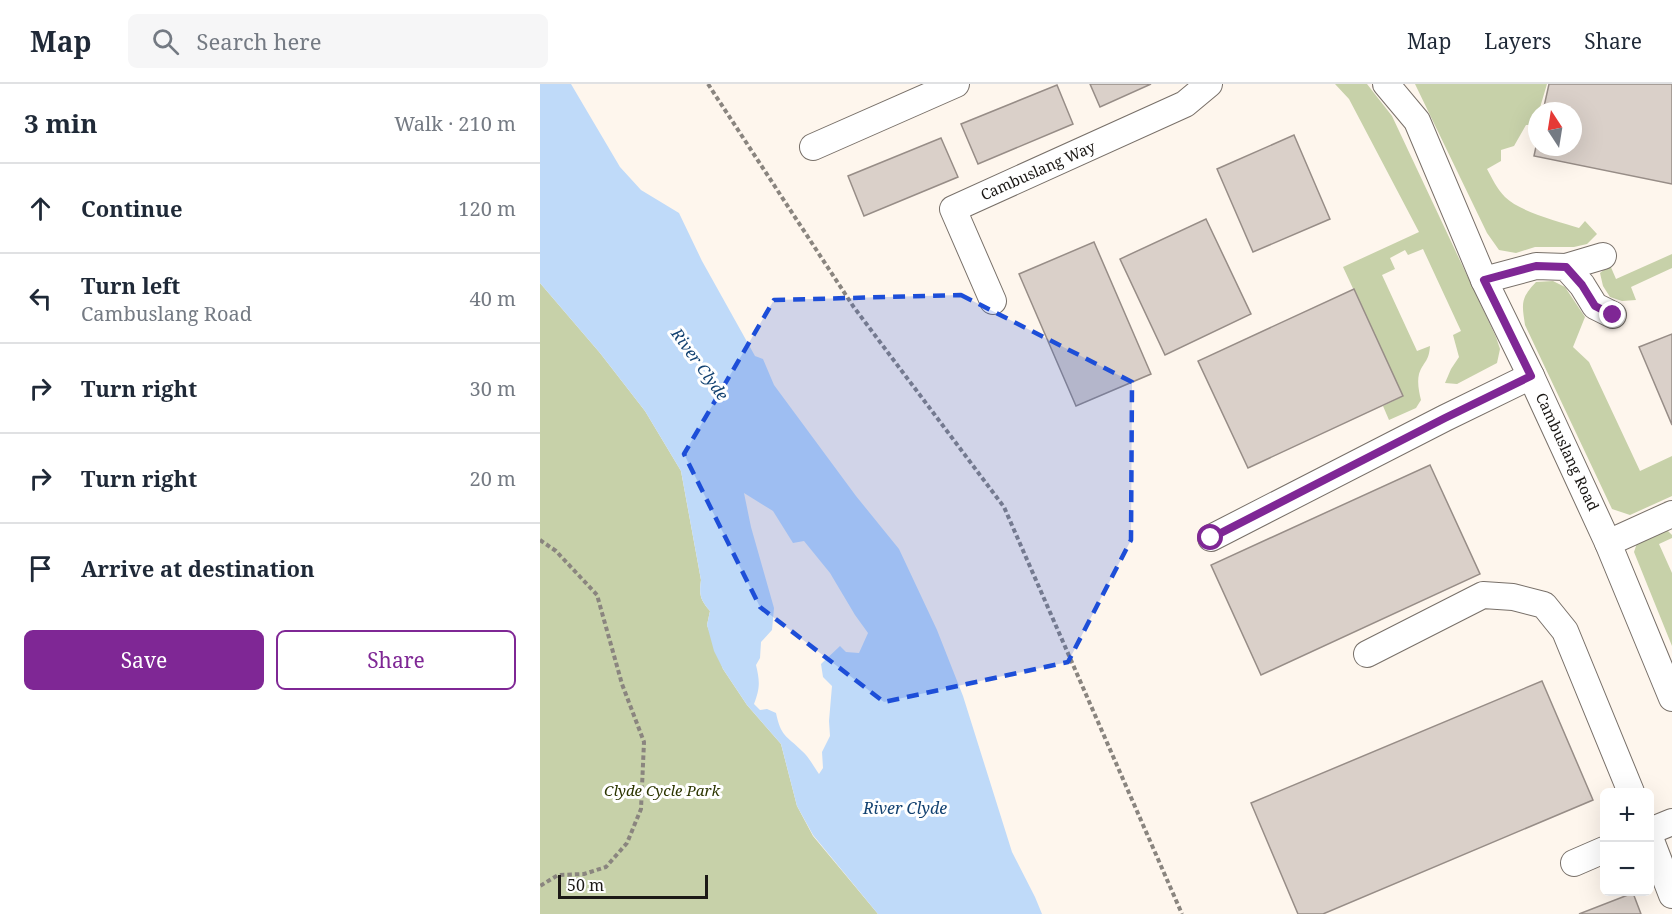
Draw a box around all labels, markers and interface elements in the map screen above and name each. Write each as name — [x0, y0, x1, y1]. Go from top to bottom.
search box — [128, 14, 548, 68]
text: Map — [30, 22, 92, 60]
icon: search — [149, 25, 182, 58]
text: Search here — [197, 26, 321, 56]
text: Map — [1407, 27, 1451, 55]
text: Layers — [1484, 27, 1551, 55]
text: Share — [1584, 27, 1642, 55]
north arrow — [1528, 102, 1582, 156]
text: 3 min — [24, 105, 98, 141]
text: Walk · 210 m — [394, 110, 516, 137]
street label: Cambuslang Way — [977, 136, 1098, 204]
icon: ahead — [24, 192, 57, 225]
text: Continue — [81, 193, 183, 223]
text: 120 m — [458, 195, 516, 222]
text: Turn left — [81, 270, 180, 300]
icon: left — [24, 282, 57, 315]
text: 40 m — [470, 285, 516, 312]
text: Cambuslang Road — [81, 300, 252, 327]
route end — [1599, 301, 1625, 327]
water label: River Clyde — [666, 323, 734, 405]
icon: right — [24, 372, 57, 405]
text: Turn right — [81, 373, 197, 403]
text: 30 m — [470, 375, 516, 402]
street label: Cambuslang Road — [1532, 389, 1604, 514]
icon: right — [24, 462, 57, 495]
text: Turn right — [81, 463, 197, 493]
text: 20 m — [470, 465, 516, 492]
route start — [1197, 524, 1223, 550]
icon: arrive — [24, 552, 57, 585]
text: Arrive at destination — [81, 553, 315, 583]
button: Save — [24, 630, 264, 690]
button: Share — [276, 630, 516, 690]
park label: Clyde Cycle Park — [604, 780, 720, 800]
map controls — [1600, 788, 1654, 896]
button: + — [1600, 788, 1654, 842]
water label: River Clyde — [862, 797, 947, 819]
button: − — [1600, 842, 1654, 896]
scale bar — [558, 872, 708, 900]
text: 50 m — [567, 874, 604, 896]

